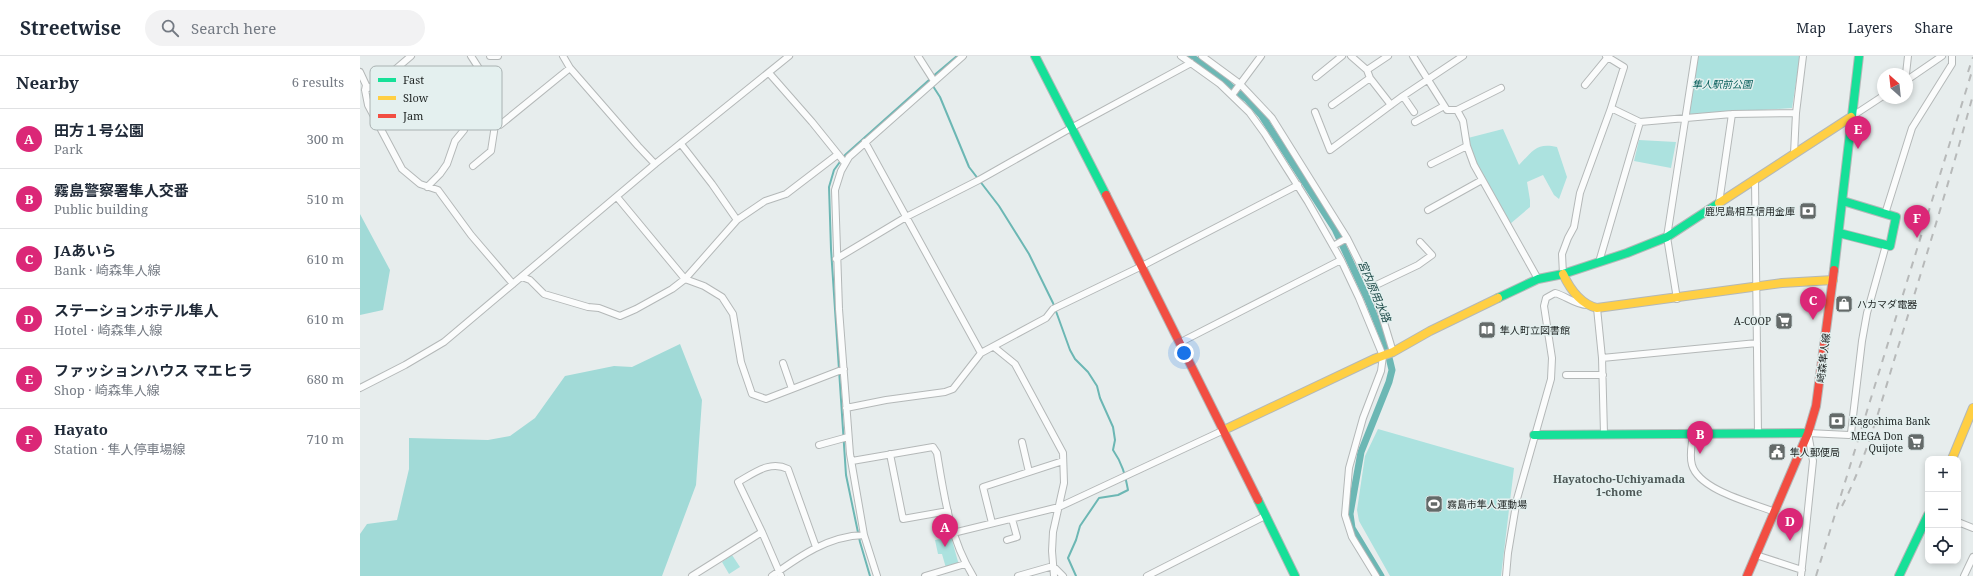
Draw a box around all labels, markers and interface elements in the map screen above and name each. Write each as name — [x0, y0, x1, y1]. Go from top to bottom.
search box — [145, 10, 425, 46]
text: Streetwise — [20, 15, 121, 41]
icon: search — [159, 17, 181, 39]
text: Search here — [191, 18, 276, 38]
text: Map — [1796, 18, 1826, 37]
text: Layers — [1848, 18, 1893, 37]
text: Share — [1915, 18, 1953, 37]
legend — [370, 66, 502, 130]
north arrow — [1877, 68, 1913, 104]
text: Nearby — [16, 71, 79, 94]
text: Fast — [403, 72, 424, 87]
text: 6 results — [292, 73, 344, 91]
park label: 隼人駅前公園 — [1692, 77, 1754, 91]
text: Slow — [403, 90, 429, 105]
text: Jam — [402, 108, 424, 123]
pin: E — [1845, 116, 1871, 149]
text: 田方１号公園 — [54, 120, 144, 140]
text: A — [24, 130, 34, 148]
text: 300 m — [307, 130, 344, 148]
text: Park — [54, 140, 83, 158]
text: 霧島警察署隼人交番 — [54, 180, 189, 200]
text: B — [25, 190, 33, 208]
text: 510 m — [307, 190, 344, 208]
text: Public building — [54, 200, 148, 218]
bank icon: 鹿児島相互信用金庫 — [1798, 201, 1818, 221]
place label: 鹿児島相互信用金庫 — [1705, 204, 1795, 218]
pin: F — [1904, 205, 1930, 238]
text: JAあいら — [54, 240, 116, 260]
text: C — [25, 250, 33, 268]
text: 610 m — [307, 250, 344, 268]
water label: 宮内原用水路 — [1355, 258, 1395, 325]
text: Bank · 崎森隼人線 — [54, 261, 161, 279]
pin: C — [1800, 287, 1826, 320]
shop icon: ハカマダ電器 — [1834, 294, 1854, 314]
place label: ハカマダ電器 — [1857, 297, 1917, 311]
text: ステーションホテル隼人 — [54, 300, 219, 320]
text: D — [24, 310, 34, 328]
text: 610 m — [307, 310, 344, 328]
supermarket icon: A-COOP — [1774, 311, 1794, 331]
place label: A-COOP — [1734, 314, 1771, 328]
library icon: 隼人町立図書館 — [1477, 320, 1497, 340]
text: Hotel · 崎森隼人線 — [54, 321, 162, 339]
place label: 隼人町立図書館 — [1500, 323, 1570, 337]
street label: 崎森隼人線 — [1813, 332, 1833, 384]
your location — [1174, 343, 1194, 363]
text: ファッションハウス マエヒラ — [54, 360, 253, 380]
text: E — [25, 370, 33, 388]
text: 680 m — [307, 370, 344, 388]
text: Shop · 崎森隼人線 — [54, 381, 160, 399]
bank icon: Kagoshima Bank — [1827, 411, 1847, 431]
place label: Kagoshima Bank — [1850, 414, 1930, 428]
text: Hayato — [54, 419, 108, 439]
pin: B — [1687, 421, 1713, 454]
place label: MEGA Don Quijote — [1851, 429, 1904, 455]
text: F — [25, 430, 33, 448]
text: 710 m — [307, 430, 344, 448]
supermarket icon: MEGA Don Quijote — [1906, 432, 1926, 452]
text: Station · 隼人停車場線 — [54, 440, 186, 458]
public building icon: 隼人郵便局 — [1767, 442, 1787, 462]
place label: 隼人郵便局 — [1790, 445, 1840, 459]
map controls — [1925, 456, 1961, 564]
button: + — [1925, 456, 1961, 492]
district label: Hayatocho-Uchiyamada 1-chome — [1553, 471, 1686, 499]
button: − — [1925, 492, 1961, 528]
sports icon: 霧島市隼人運動場 — [1424, 494, 1444, 514]
place label: 霧島市隼人運動場 — [1447, 497, 1527, 511]
pin: D — [1777, 508, 1803, 541]
pin: A — [932, 514, 958, 547]
button: locate — [1925, 528, 1961, 564]

